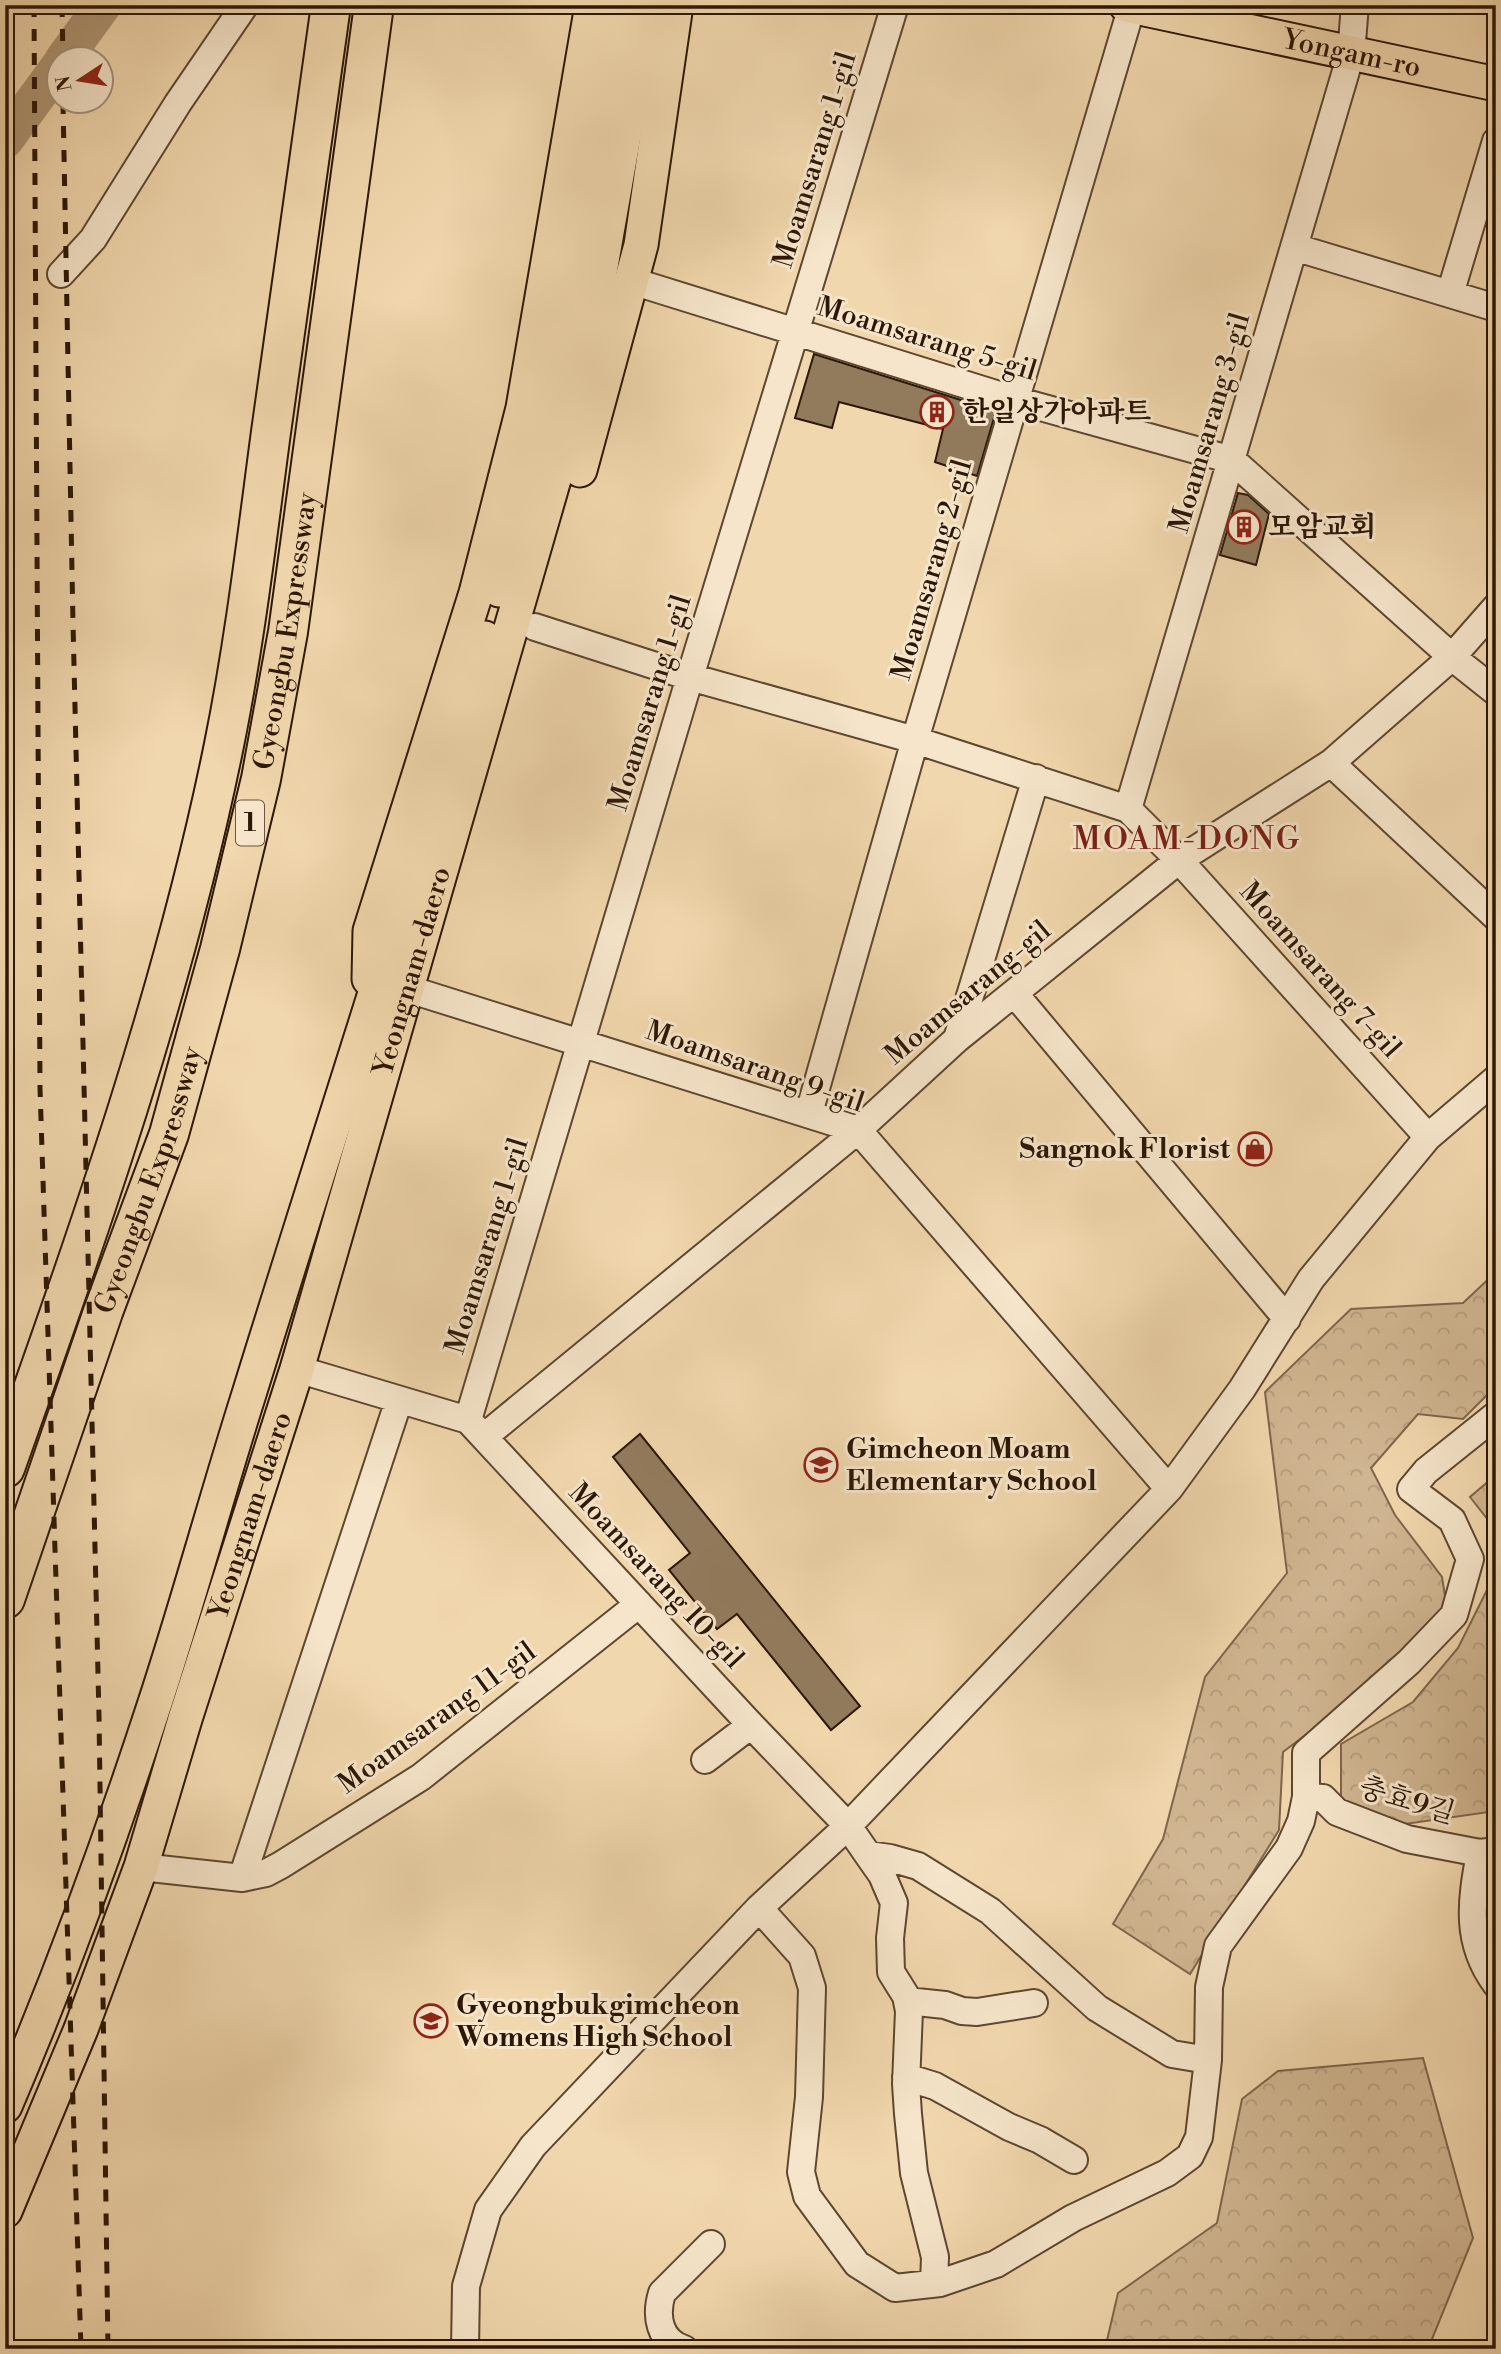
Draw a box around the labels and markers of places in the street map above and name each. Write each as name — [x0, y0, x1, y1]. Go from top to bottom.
building icon: 한일상가아파트 — [918, 393, 956, 431]
place label: 한일상가아파트 — [962, 395, 1151, 430]
building icon: 모암교회 — [1225, 508, 1263, 546]
place label: 모암교회 — [1268, 510, 1376, 545]
shop icon: Sangnok Florist — [1236, 1130, 1274, 1168]
place label: Sangnok Florist — [1019, 1132, 1231, 1167]
place label: Gimcheon Moam Elementary School — [846, 1432, 1097, 1499]
school or university icon: Gimcheon Moam Elementary School — [802, 1446, 840, 1484]
place label: Gyeongbukgimcheon Womens High School — [455, 1988, 740, 2055]
school or university icon: Gyeongbukgimcheon Womens High School — [412, 2002, 450, 2040]

